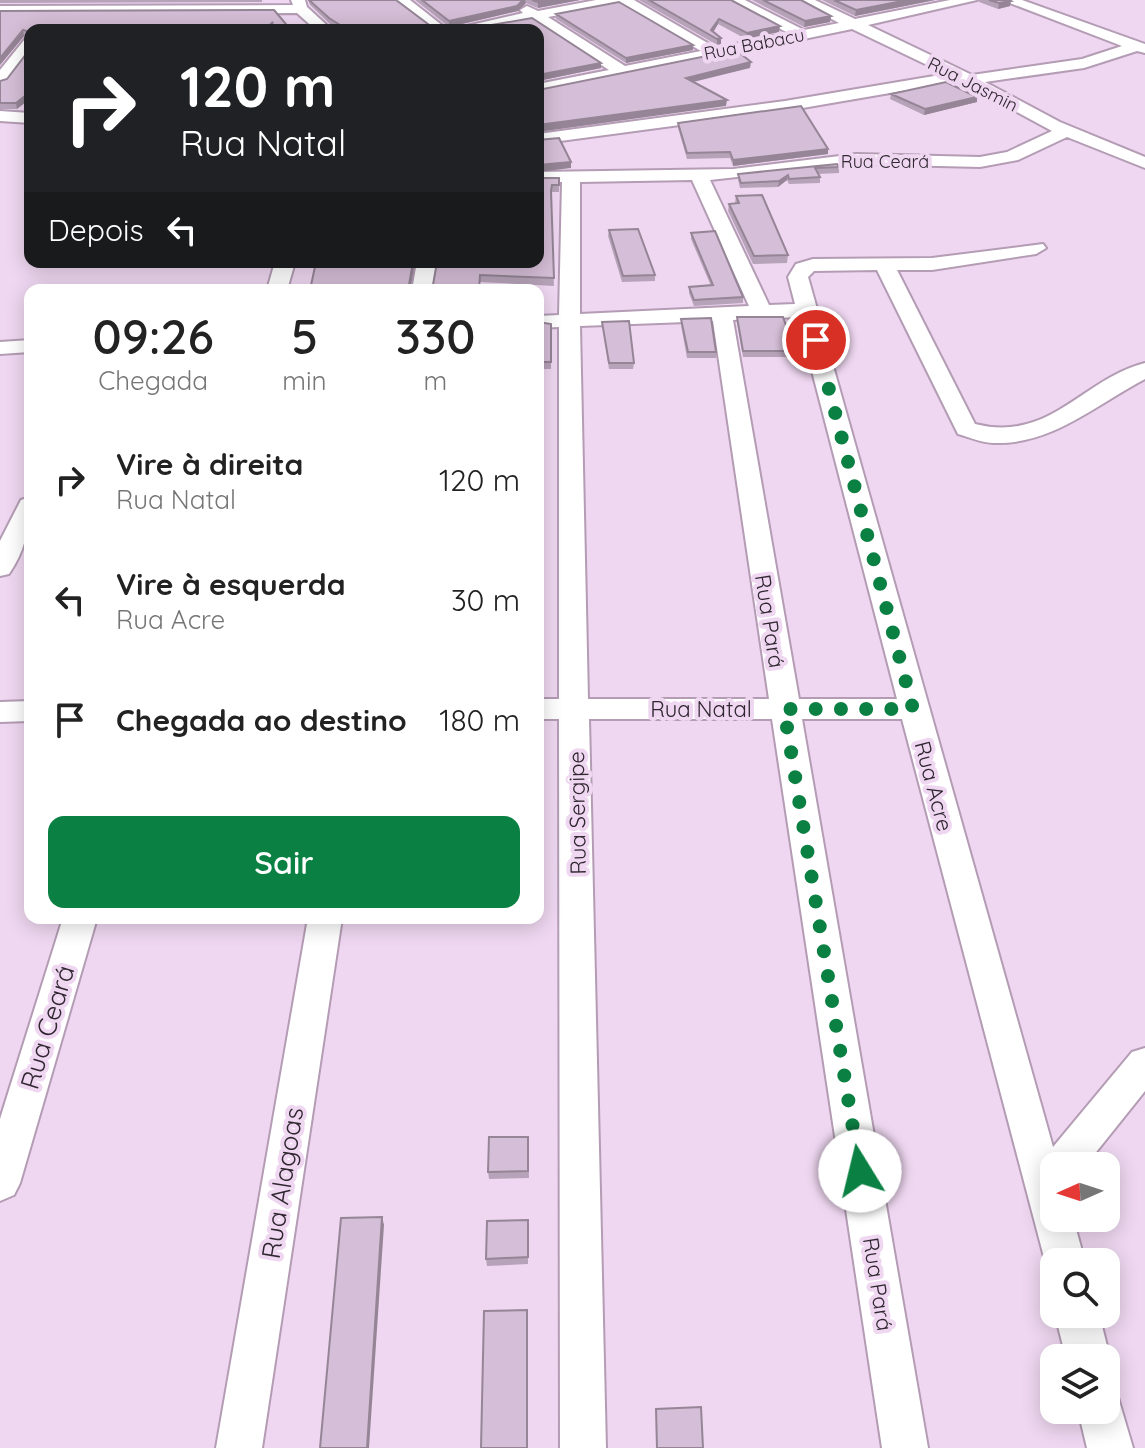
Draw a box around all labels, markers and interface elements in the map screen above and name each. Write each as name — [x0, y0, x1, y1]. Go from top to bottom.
street label: Rua Babacu — [702, 23, 806, 65]
text: 120 m — [180, 51, 335, 121]
street label: Rua Jasmin — [924, 51, 1022, 117]
icon: right — [48, 56, 152, 160]
text: Rua Natal — [180, 120, 346, 165]
street label: Rua Ceará — [841, 150, 929, 173]
icon: left — [160, 208, 204, 252]
text: Depois — [48, 211, 144, 249]
text: 09:26 — [92, 306, 214, 366]
text: 5 — [291, 306, 318, 366]
text: 330 — [395, 306, 475, 366]
pin — [782, 306, 850, 374]
icon: arrive — [794, 318, 838, 362]
text: Chegada — [98, 364, 208, 397]
text: min — [282, 364, 327, 397]
text: m — [423, 364, 447, 397]
text: Vire à direita — [116, 445, 303, 483]
icon: right — [48, 458, 92, 502]
text: 120 m — [439, 461, 520, 499]
text: Rua Natal — [116, 483, 236, 516]
text: Vire à esquerda — [116, 565, 345, 603]
street label: Rua Pará — [749, 572, 791, 670]
icon: left — [48, 578, 92, 622]
text: 30 m — [451, 581, 520, 619]
text: Rua Acre — [116, 603, 225, 636]
street label: Rua Natal — [650, 695, 752, 723]
icon: arrive — [48, 698, 92, 742]
text: Chegada ao destino — [116, 701, 407, 739]
text: 180 m — [439, 701, 520, 739]
street label: Rua Acre — [909, 738, 959, 834]
street label: Rua Sergipe — [562, 751, 592, 875]
button: Sair — [48, 816, 520, 908]
street label: Rua Ceará — [13, 961, 81, 1093]
street label: Rua Alagoas — [254, 1105, 310, 1261]
position arrow — [818, 1129, 902, 1213]
north arrow — [1040, 1152, 1120, 1232]
map controls — [1040, 1152, 1120, 1424]
street label: Rua Pará — [857, 1235, 899, 1333]
button: search — [1040, 1248, 1120, 1328]
button: layers — [1040, 1344, 1120, 1424]

